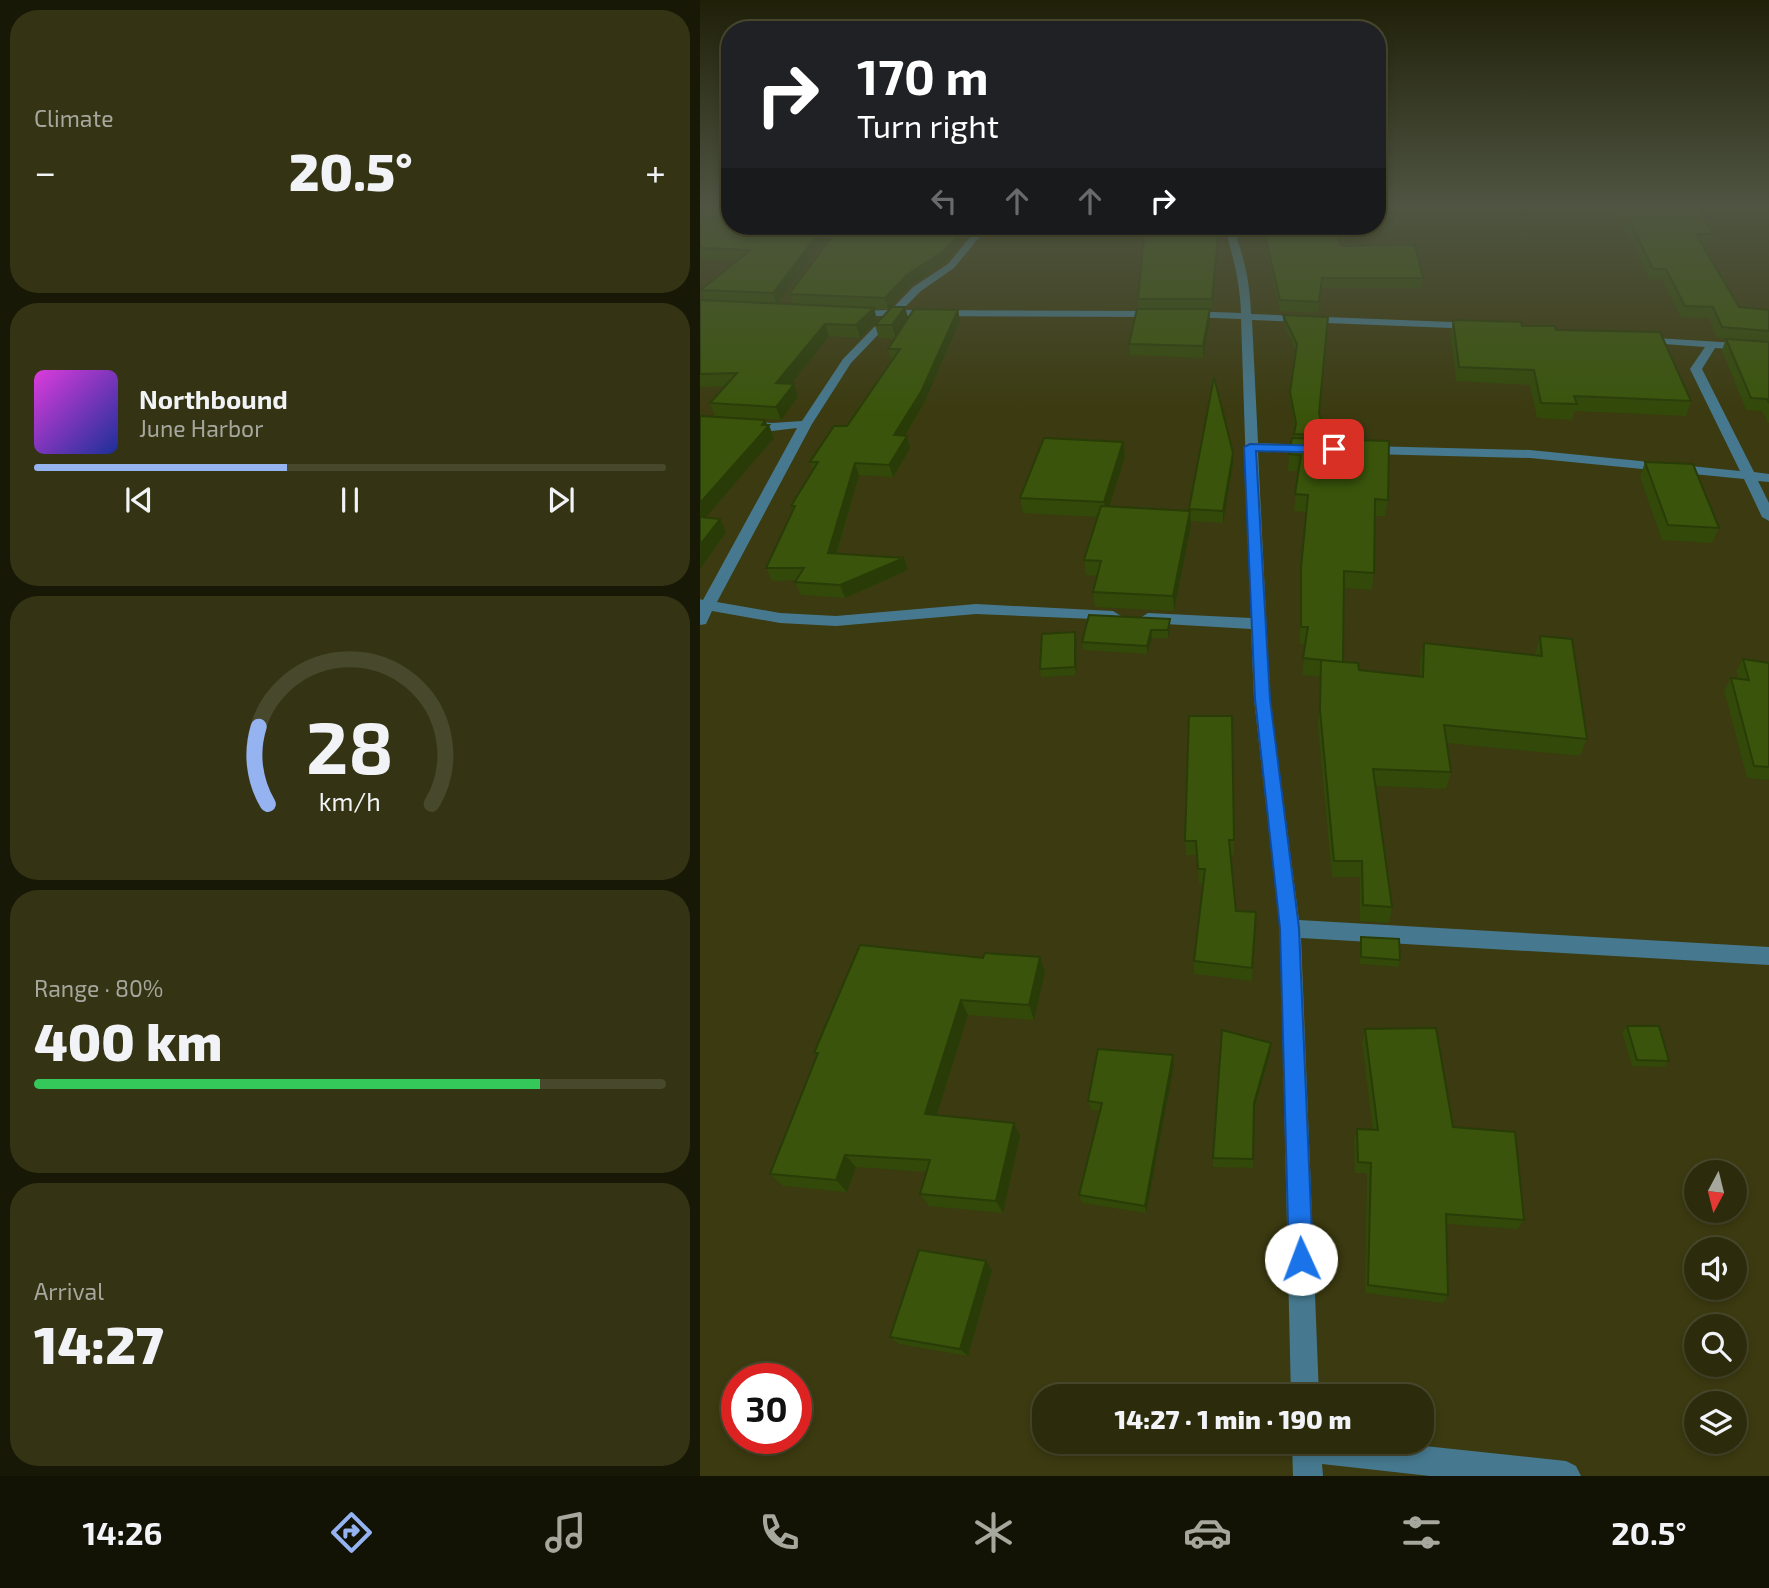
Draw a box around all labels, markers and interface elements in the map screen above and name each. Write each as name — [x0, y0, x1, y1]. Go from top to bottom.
text: 170 m — [857, 46, 989, 105]
icon: right — [742, 49, 833, 140]
text: Climate — [34, 104, 114, 132]
text: Turn right — [857, 106, 999, 144]
text: 20.5° — [289, 139, 413, 201]
text: − — [34, 148, 56, 194]
text: + — [645, 148, 666, 194]
icon: left — [925, 182, 963, 220]
icon: ahead — [998, 182, 1036, 220]
icon: ahead — [1071, 182, 1109, 220]
icon: right — [1144, 182, 1182, 220]
text: Northbound — [139, 383, 288, 414]
text: June Harbor — [139, 414, 263, 442]
pin — [1304, 419, 1364, 479]
icon: arrive — [1315, 430, 1353, 468]
icon: previous — [120, 481, 158, 519]
icon: pause — [331, 481, 369, 519]
icon: next — [542, 481, 580, 519]
text: 28 — [306, 701, 394, 789]
text: km/h — [319, 786, 381, 816]
text: Range · 80% — [34, 974, 163, 1002]
text: 400 km — [34, 1009, 222, 1071]
north arrow — [1684, 1160, 1746, 1223]
map controls — [1684, 1160, 1747, 1454]
position arrow — [1264, 1222, 1338, 1296]
button: sound — [1684, 1237, 1747, 1300]
text: Arrival — [34, 1277, 104, 1305]
text: 14:27 — [34, 1312, 164, 1374]
button: search — [1684, 1314, 1747, 1377]
speed limit sign: 30 — [721, 1363, 812, 1454]
button: layers — [1684, 1391, 1747, 1454]
text: 14:27 · 1 min · 190 m — [1115, 1403, 1351, 1434]
icon: directions — [327, 1508, 376, 1557]
icon: music — [541, 1508, 590, 1557]
icon: phone — [755, 1508, 804, 1557]
icon: climate — [969, 1508, 1018, 1557]
icon: car — [1183, 1508, 1232, 1557]
icon: filters — [1397, 1508, 1446, 1557]
text: 14:26 — [82, 1513, 162, 1551]
text: 20.5° — [1611, 1513, 1686, 1551]

